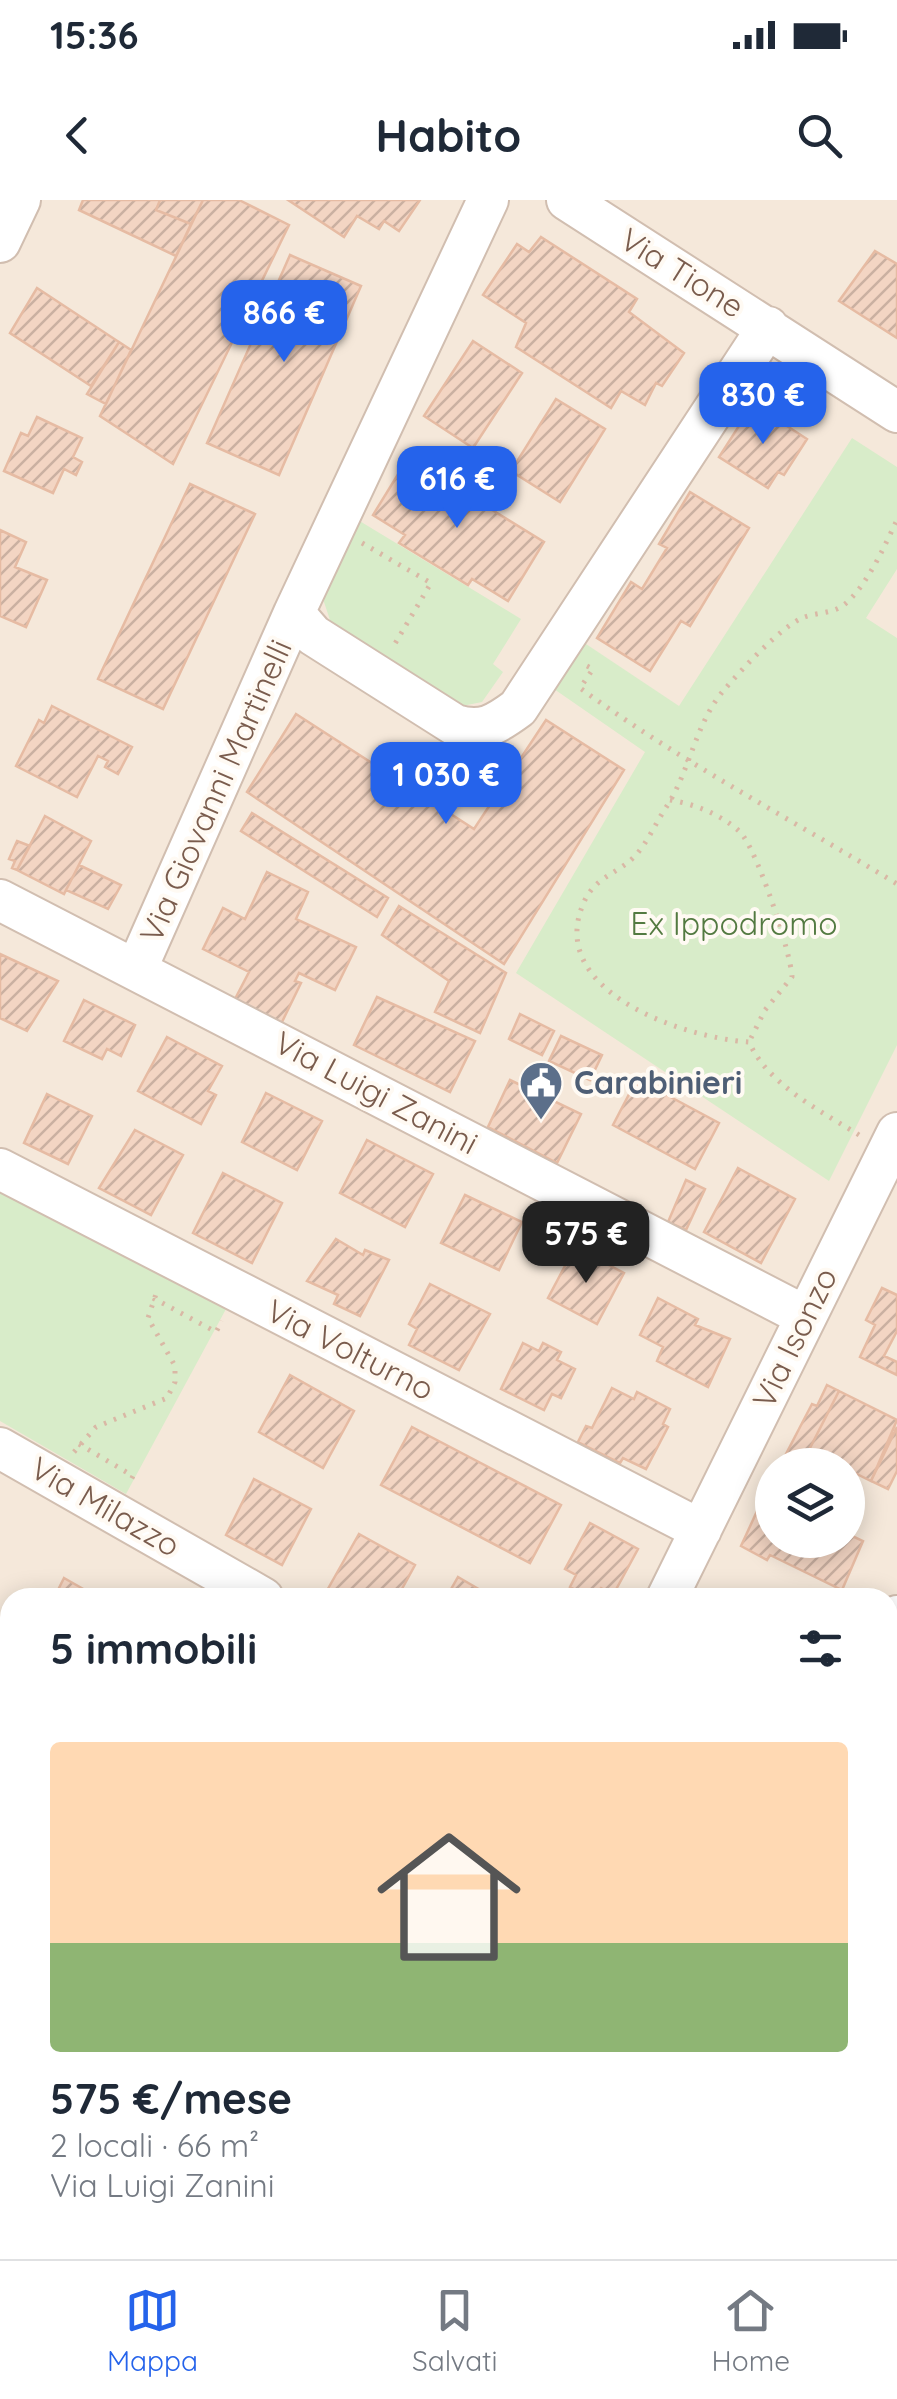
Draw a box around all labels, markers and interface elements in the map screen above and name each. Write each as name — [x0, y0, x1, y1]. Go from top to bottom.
text: 15:36 — [50, 11, 138, 59]
text: Habito — [376, 107, 521, 163]
icon: back — [50, 108, 105, 163]
icon: search — [792, 108, 847, 163]
street label: Via Tione — [613, 219, 752, 326]
pin: 866 € — [214, 280, 354, 365]
text: 866 € — [243, 292, 325, 332]
pin: 830 € — [693, 362, 833, 447]
text: 830 € — [721, 374, 805, 414]
pin: 616 € — [387, 446, 527, 531]
text: 616 € — [419, 458, 495, 498]
street label: Via Giovanni Martinelli — [130, 633, 300, 948]
pin: 1 030 € — [354, 742, 538, 827]
text: 1 030 € — [393, 754, 499, 794]
park label: Ex Ippodromo — [630, 903, 838, 943]
street label: Via Luigi Zanini — [268, 1022, 485, 1162]
public building icon: Carabinieri — [518, 1060, 564, 1121]
place label: Carabinieri — [574, 1062, 742, 1102]
pin: 575 € — [516, 1201, 656, 1286]
text: 575 € — [544, 1213, 628, 1253]
street label: Via Isonzo — [743, 1261, 845, 1414]
street label: Via Volturno — [260, 1290, 441, 1408]
street label: Via Milazzo — [24, 1447, 187, 1565]
map controls — [755, 1448, 865, 1558]
button: layers — [755, 1448, 865, 1558]
icon: filters — [793, 1621, 848, 1676]
text: 5 immobili — [50, 1622, 257, 1675]
icon: home — [359, 1807, 539, 1987]
text: 575 €/mese — [50, 2072, 292, 2125]
text: 2 locali · 66 m² — [50, 2125, 259, 2165]
text: Via Luigi Zanini — [50, 2165, 275, 2205]
tab: Mappa — [107, 2283, 198, 2378]
tab: Salvati — [412, 2283, 498, 2378]
tab: Home — [712, 2283, 790, 2378]

